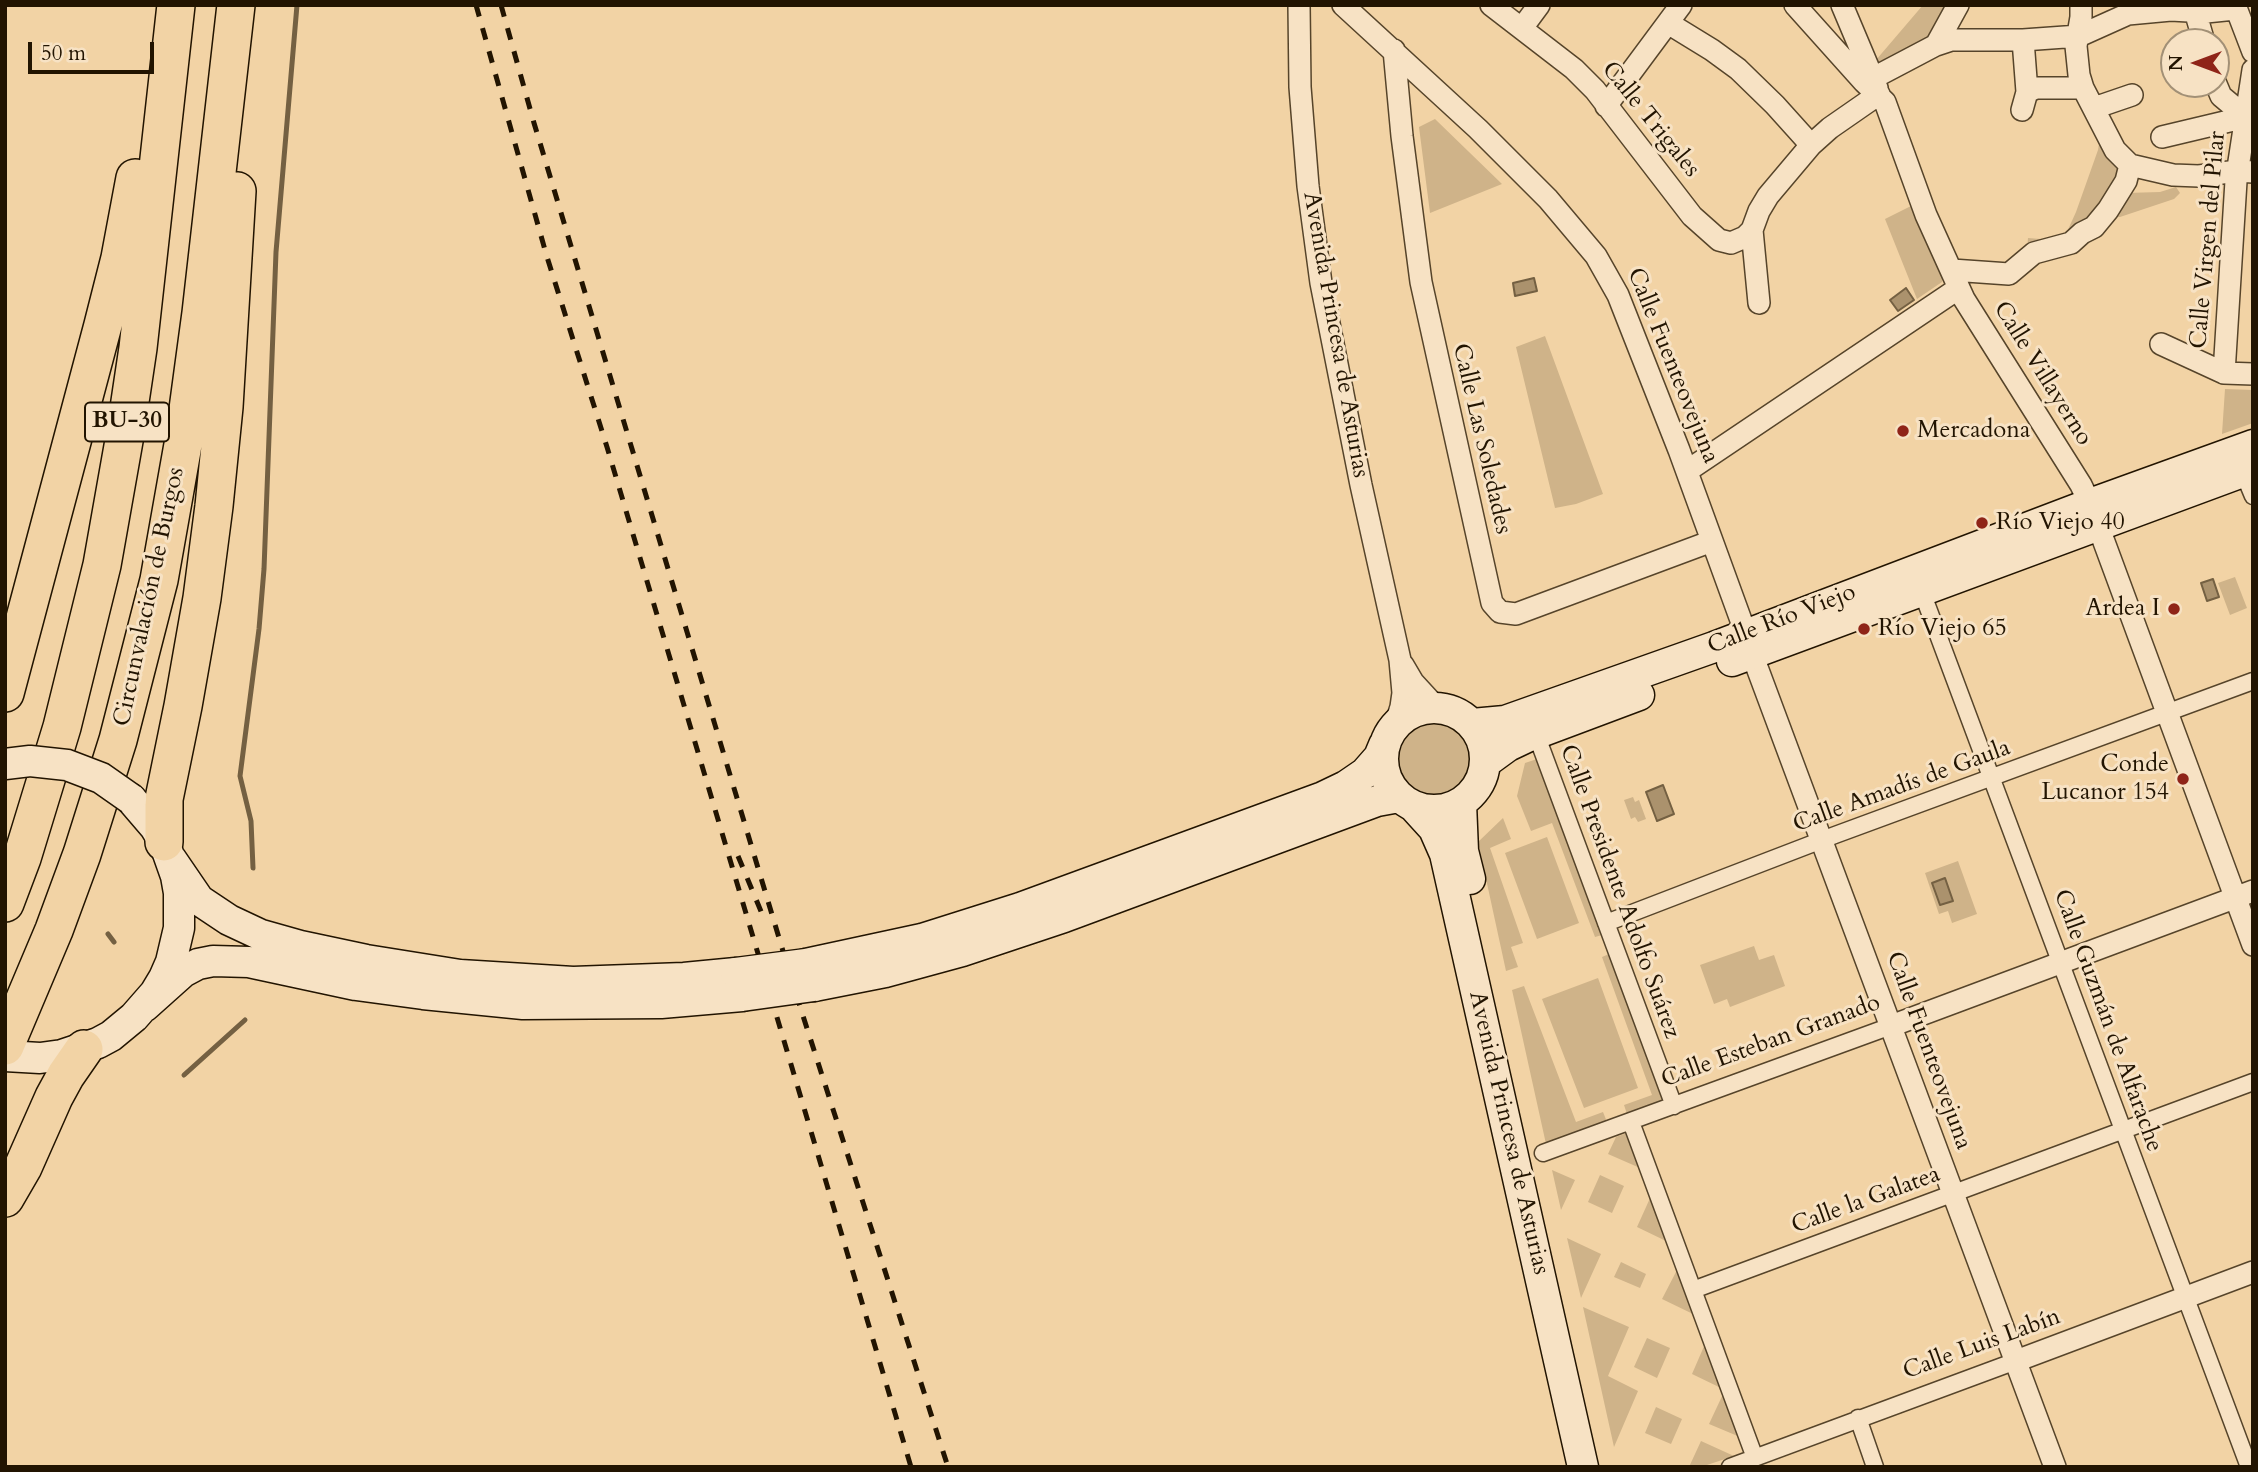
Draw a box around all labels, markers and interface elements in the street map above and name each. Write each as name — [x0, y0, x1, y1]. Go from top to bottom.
scale bar — [32, 28, 158, 72]
north arrow — [2160, 28, 2230, 98]
text: 50 m — [41, 39, 86, 68]
text: N — [2163, 55, 2189, 71]
street label: Calle Trigales — [1595, 56, 1705, 184]
street label: Calle Virgen del Pilar — [2185, 130, 2233, 350]
street label: Avenida Princesa de Asturias — [1296, 190, 1374, 480]
street label: Calle Fuenteovejuna — [1620, 264, 1724, 468]
street label: Calle Villayerno — [1986, 297, 2098, 451]
street label: Calle Las Soledades — [1445, 341, 1517, 537]
road number: BU-30 — [85, 402, 169, 442]
place label: Mercadona — [1917, 417, 2030, 445]
marker: Mercadona — [1895, 423, 1911, 439]
street label: Circunvalación de Burgos — [108, 465, 192, 729]
place label: Río Viejo 40 — [1996, 509, 2125, 537]
marker: Río Viejo 40 — [1974, 515, 1990, 531]
street label: Calle Río Viejo — [1704, 579, 1860, 661]
place label: Ardea I — [2085, 595, 2160, 623]
marker: Ardea I — [2166, 601, 2182, 617]
place label: Río Viejo 65 — [1878, 615, 2007, 643]
marker: Río Viejo 65 — [1856, 621, 1872, 637]
street label: Calle Amadís de Gaula — [1789, 734, 2015, 840]
street label: Calle Presidente Adolfo Suárez — [1552, 741, 1686, 1043]
place label: Conde Lucanor 154 — [2041, 751, 2169, 807]
marker: Conde Lucanor 154 — [2175, 771, 2191, 787]
street label: Calle Guzmán de Alfarache — [2046, 886, 2168, 1156]
street label: Calle Fuenteovejuna — [1879, 948, 1977, 1154]
street label: Avenida Princesa de Asturias — [1461, 988, 1555, 1278]
street label: Calle Esteban Granado — [1658, 989, 1884, 1095]
street label: Calle la Galatea — [1788, 1161, 1944, 1241]
street label: Calle Luis Labín — [1899, 1303, 2065, 1387]

